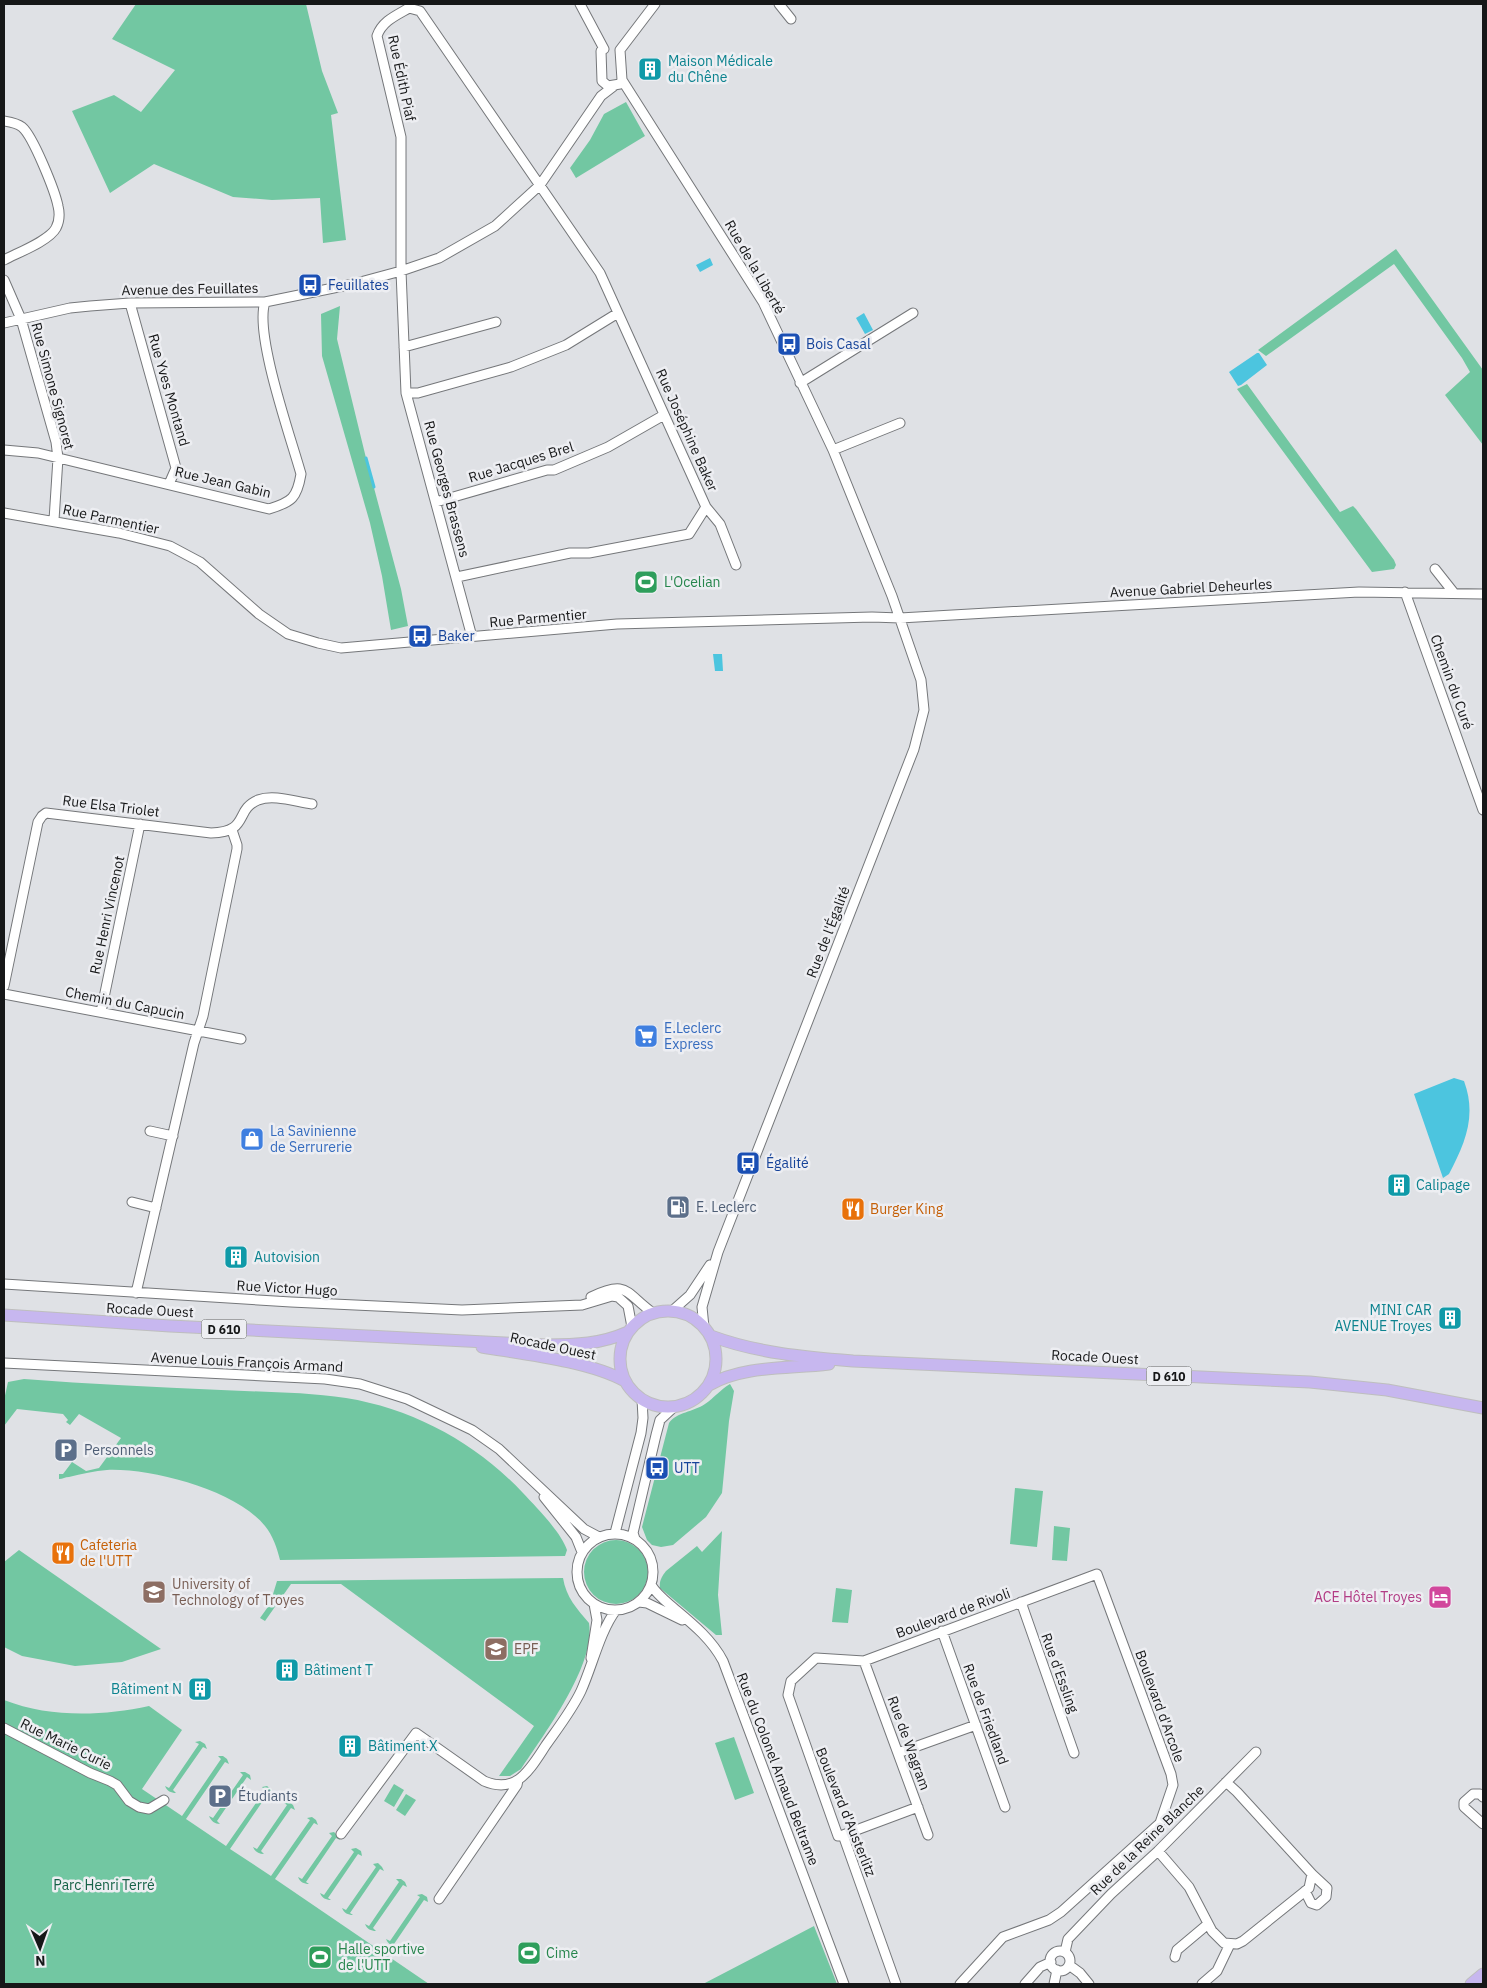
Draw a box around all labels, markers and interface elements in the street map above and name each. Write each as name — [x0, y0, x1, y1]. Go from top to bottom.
street label: Rue Édith Piaf — [384, 33, 421, 123]
place label: Maison Médicale du Chêne — [668, 52, 773, 86]
building icon: Maison Médicale du Chêne — [637, 56, 663, 82]
street label: Rue de la Liberté — [721, 217, 789, 318]
bus stop icon: Feuillates — [297, 272, 323, 298]
place label: Feuillates — [328, 276, 389, 294]
street label: Avenue des Feuillates — [121, 279, 259, 299]
street label: Rue Simone Signoret — [27, 320, 79, 452]
bus stop icon: Bois Casal — [776, 331, 802, 357]
street label: Rue Yves Montand — [144, 332, 194, 448]
place label: Bois Casal — [806, 335, 871, 353]
street label: Rue Joséphine Baker — [652, 366, 722, 494]
street label: Rue Georges Brassens — [420, 419, 474, 559]
street label: Rue Jacques Brel — [466, 437, 576, 487]
street label: Rue Jean Gabin — [173, 462, 273, 502]
street label: Rue Parmentier — [61, 500, 161, 538]
sports icon: L'Ocelian — [633, 569, 659, 595]
place label: L'Ocelian — [664, 573, 721, 591]
street label: Avenue Gabriel Deheurles — [1109, 575, 1273, 601]
street label: Rue Parmentier — [488, 605, 588, 631]
bus stop icon: Baker — [407, 623, 433, 649]
place label: Baker — [438, 627, 475, 645]
street label: Chemin du Curé — [1426, 632, 1478, 732]
street label: Rue Elsa Triolet — [61, 791, 161, 821]
street label: Rue Henri Vincenot — [86, 854, 128, 976]
street label: Rue de l'Égalité — [801, 883, 854, 980]
street label: Chemin du Capucin — [64, 983, 186, 1023]
place label: E.Leclerc Express — [664, 1019, 721, 1053]
supermarket icon: E.Leclerc Express — [633, 1023, 659, 1049]
place label: La Savinienne de Serrurerie — [270, 1122, 357, 1156]
shop icon: La Savinienne de Serrurerie — [239, 1126, 265, 1152]
bus stop icon: Égalité — [735, 1150, 761, 1176]
place label: Égalité — [766, 1153, 809, 1172]
building icon: Calipage — [1386, 1172, 1412, 1198]
place label: Calipage — [1416, 1176, 1470, 1194]
fuel station icon: E. Leclerc — [665, 1194, 691, 1220]
restaurant icon: Burger King — [840, 1196, 866, 1222]
place label: E. Leclerc — [696, 1198, 756, 1216]
place label: Burger King — [870, 1200, 944, 1218]
building icon: Autovision — [223, 1244, 249, 1270]
place label: Autovision — [254, 1248, 320, 1266]
street label: Rue Victor Hugo — [236, 1276, 338, 1300]
street label: Rocade Ouest — [106, 1299, 194, 1321]
place label: MINI CAR AVENUE Troyes — [1334, 1301, 1432, 1335]
building icon: MINI CAR AVENUE Troyes — [1437, 1305, 1463, 1331]
road number: D 610 — [202, 1320, 246, 1338]
street label: Rocade Ouest — [508, 1328, 598, 1364]
street label: Rocade Ouest — [1051, 1346, 1139, 1368]
street label: Avenue Louis François Armand — [150, 1348, 344, 1376]
road number: D 610 — [1146, 1366, 1192, 1385]
parking icon: Personnels — [53, 1437, 79, 1463]
place label: Personnels — [84, 1441, 154, 1459]
bus stop icon: UTT — [644, 1455, 670, 1481]
place label: UTT — [674, 1459, 700, 1477]
place label: Cafeteria de l'UTT — [80, 1536, 138, 1570]
restaurant icon: Cafeteria de l'UTT — [50, 1540, 76, 1566]
place label: University of Technology of Troyes — [172, 1575, 304, 1609]
school or university icon: University of Technology of Troyes — [141, 1579, 167, 1605]
street label: Boulevard de Rivoli — [893, 1584, 1013, 1642]
hotel icon: ACE Hôtel Troyes — [1427, 1584, 1453, 1610]
place label: ACE Hôtel Troyes — [1314, 1588, 1422, 1606]
street label: Rue d'Essling — [1037, 1631, 1083, 1716]
school or university icon: EPF — [483, 1636, 509, 1662]
place label: EPF — [514, 1640, 539, 1658]
street label: Boulevard d'Arcole — [1131, 1647, 1189, 1765]
building icon: Bâtiment T — [274, 1657, 300, 1683]
place label: Bâtiment T — [304, 1661, 373, 1679]
street label: Rue de Friedland — [959, 1661, 1013, 1767]
street label: Rue du Colonel Arnaud Beltrame — [733, 1670, 823, 1868]
building icon: Bâtiment N — [187, 1676, 213, 1702]
place label: Bâtiment N — [111, 1680, 182, 1698]
street label: Rue de Wagram — [884, 1693, 934, 1793]
street label: Rue Marie Curie — [17, 1714, 115, 1774]
building icon: Bâtiment X — [337, 1733, 363, 1759]
place label: Bâtiment X — [368, 1737, 438, 1755]
street label: Boulevard d'Austerlitz — [812, 1745, 880, 1880]
street label: Rue de la Reine Blanche — [1086, 1781, 1208, 1899]
parking icon: Étudiants — [207, 1783, 233, 1809]
place label: Étudiants — [238, 1786, 298, 1805]
park label: Parc Henri Terré — [53, 1876, 155, 1894]
north arrow — [15, 1923, 65, 1973]
place label: Halle sportive de l'UTT — [338, 1940, 425, 1974]
sports icon: Cime — [516, 1940, 542, 1966]
sports icon: Halle sportive de l'UTT — [307, 1944, 333, 1970]
place label: Cime — [546, 1944, 578, 1962]
text: N — [35, 1952, 46, 1970]

